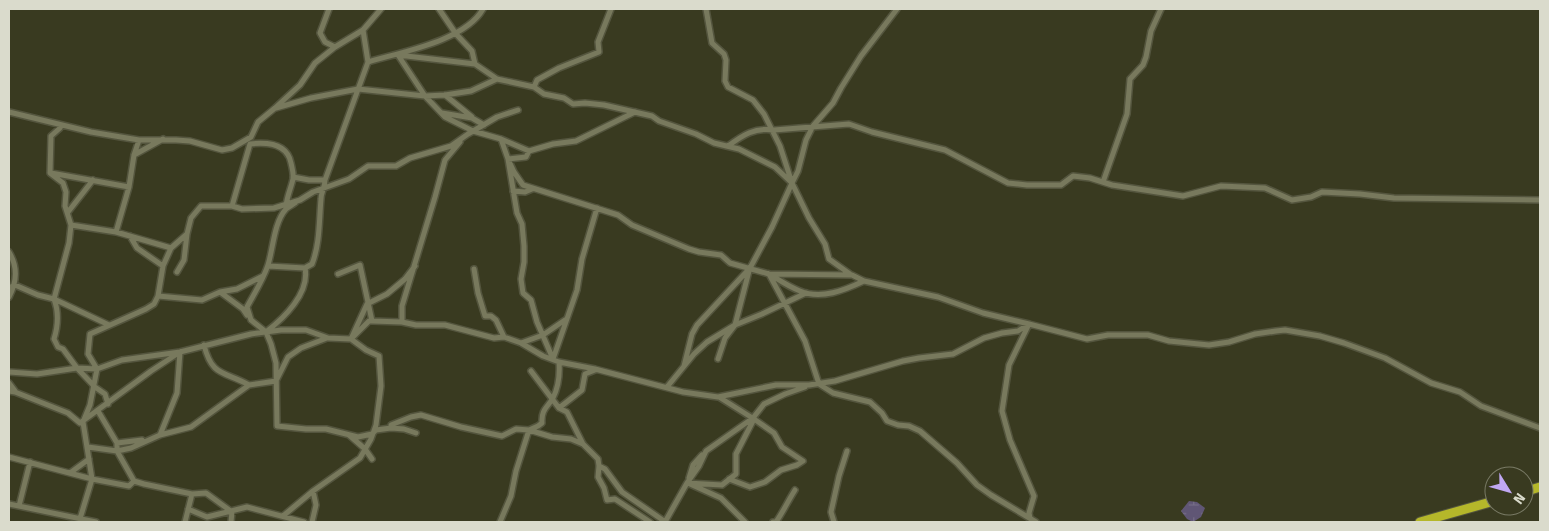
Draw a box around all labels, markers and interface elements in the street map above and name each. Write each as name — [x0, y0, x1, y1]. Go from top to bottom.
north arrow — [1484, 466, 1534, 516]
text: N — [1509, 490, 1529, 507]

